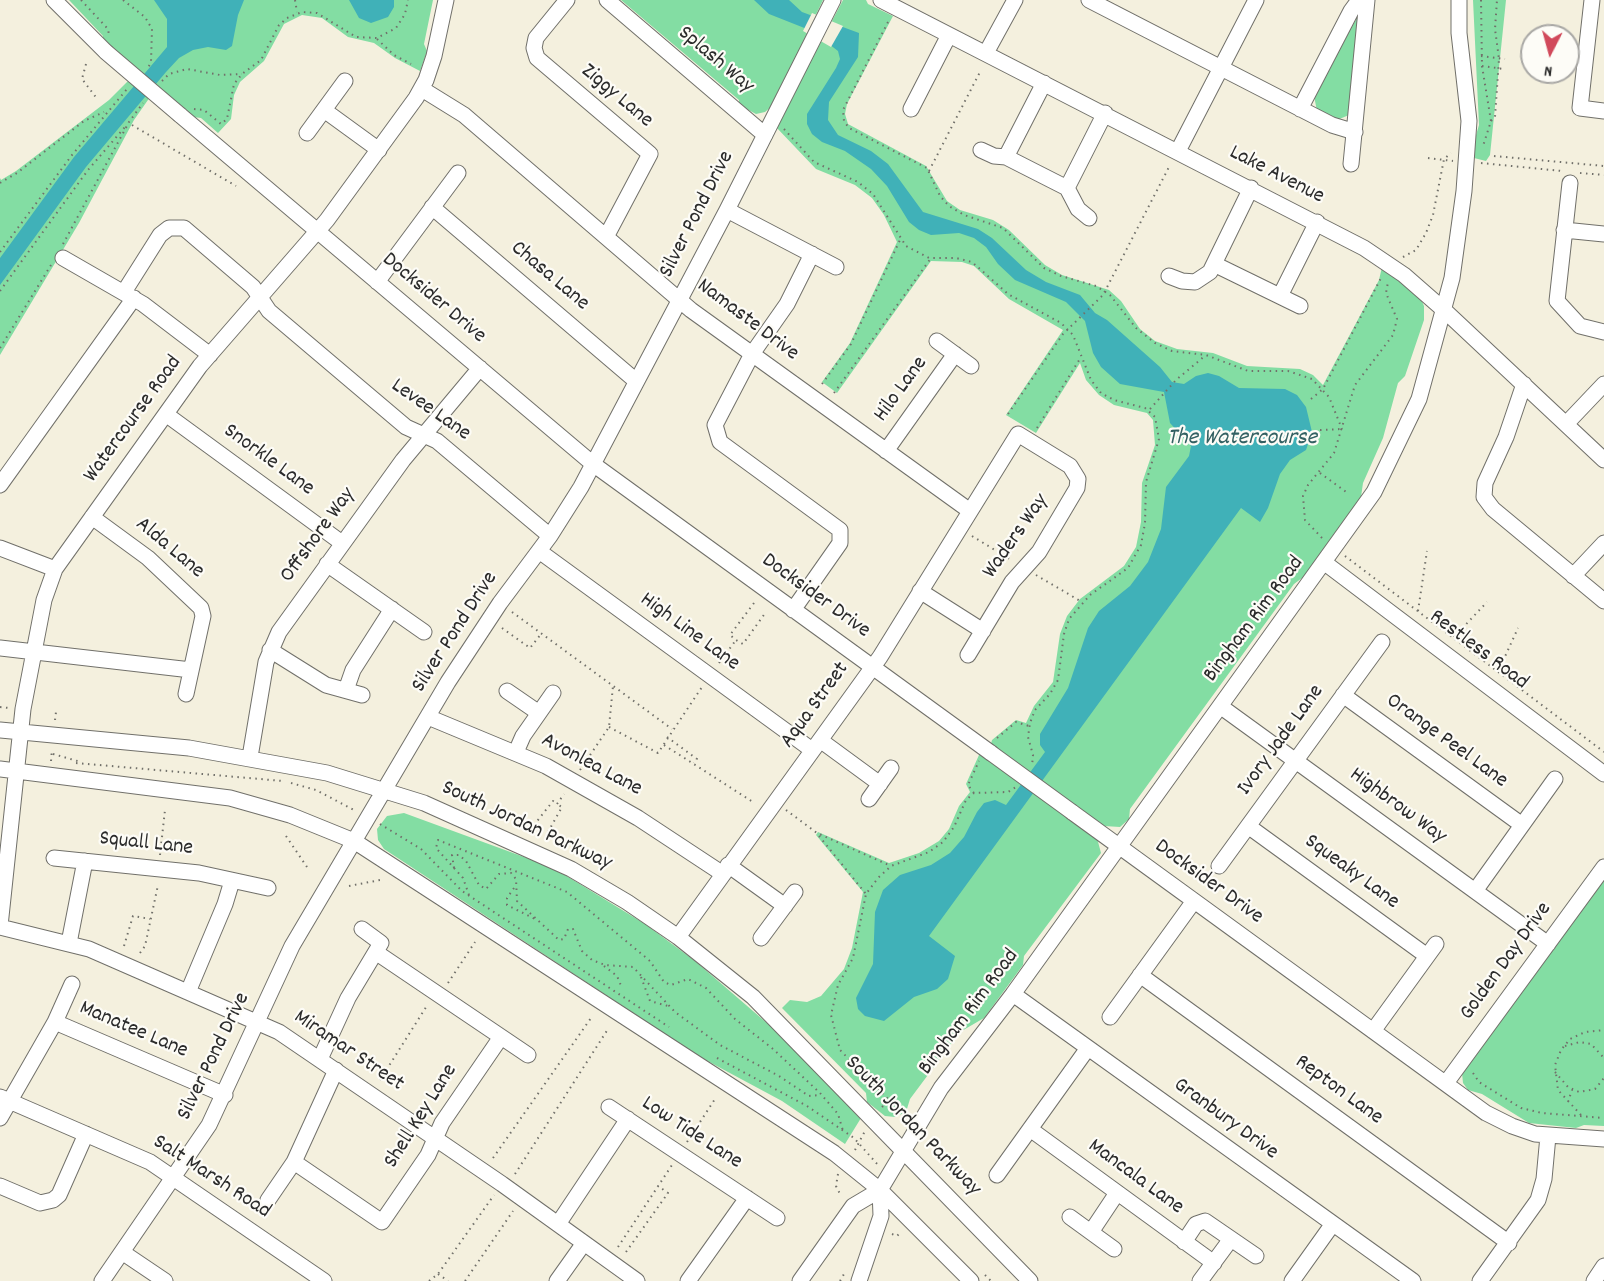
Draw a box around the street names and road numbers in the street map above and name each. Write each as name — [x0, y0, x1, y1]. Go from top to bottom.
street label: Splash Way — [671, 21, 759, 101]
street label: Ziggy Lane — [575, 59, 657, 135]
street label: Lake Avenue — [1224, 141, 1328, 211]
street label: Silver Pond Drive — [655, 147, 741, 283]
street label: Chasa Lane — [504, 236, 594, 318]
street label: Docksider Drive — [376, 248, 490, 350]
street label: Namaste Drive — [691, 274, 803, 368]
street label: Watercourse Road — [79, 351, 189, 489]
street label: Hilo Lane — [869, 352, 935, 428]
street label: Levee Lane — [385, 374, 475, 448]
street label: Snorkle Lane — [217, 419, 319, 503]
street label: Offshore Way — [276, 483, 362, 589]
street label: Waders Way — [978, 490, 1056, 584]
street label: Alda Lane — [129, 513, 209, 585]
street label: Docksider Drive — [756, 549, 874, 645]
street label: Bingham Rim Road — [1199, 552, 1311, 688]
street label: Silver Pond Drive — [407, 568, 505, 698]
street label: High Line Lane — [634, 588, 744, 678]
street label: Restless Road — [1423, 605, 1533, 697]
street label: Aqua Street — [776, 658, 856, 754]
street label: Ivory Jade Lane — [1233, 680, 1331, 802]
street label: Orange Peel Lane — [1380, 689, 1512, 795]
street label: Avonlea Lane — [536, 728, 646, 804]
street label: Highbrow Way — [1343, 763, 1451, 851]
street label: South Jordan Parkway — [437, 776, 615, 878]
street label: Squall Lane — [98, 827, 194, 863]
street label: Squeaky Lane — [1298, 830, 1404, 916]
street label: Docksider Drive — [1149, 835, 1267, 931]
street label: Golden Day Drive — [1455, 898, 1559, 1026]
street label: Bingham Rim Road — [914, 945, 1026, 1081]
street label: Silver Pond Drive — [173, 989, 257, 1125]
street label: Manatee Lane — [75, 996, 191, 1066]
street label: Miramar Street — [288, 1005, 408, 1099]
street label: Repton Lane — [1289, 1050, 1387, 1132]
street label: South Jordan Parkway — [838, 1051, 986, 1203]
street label: Shell Key Lane — [380, 1060, 464, 1174]
street label: Granbury Drive — [1167, 1073, 1283, 1167]
street label: Low Tide Lane — [636, 1092, 746, 1176]
street label: Salt Marsh Road — [147, 1130, 275, 1226]
street label: Mancala Lane — [1082, 1134, 1188, 1222]

